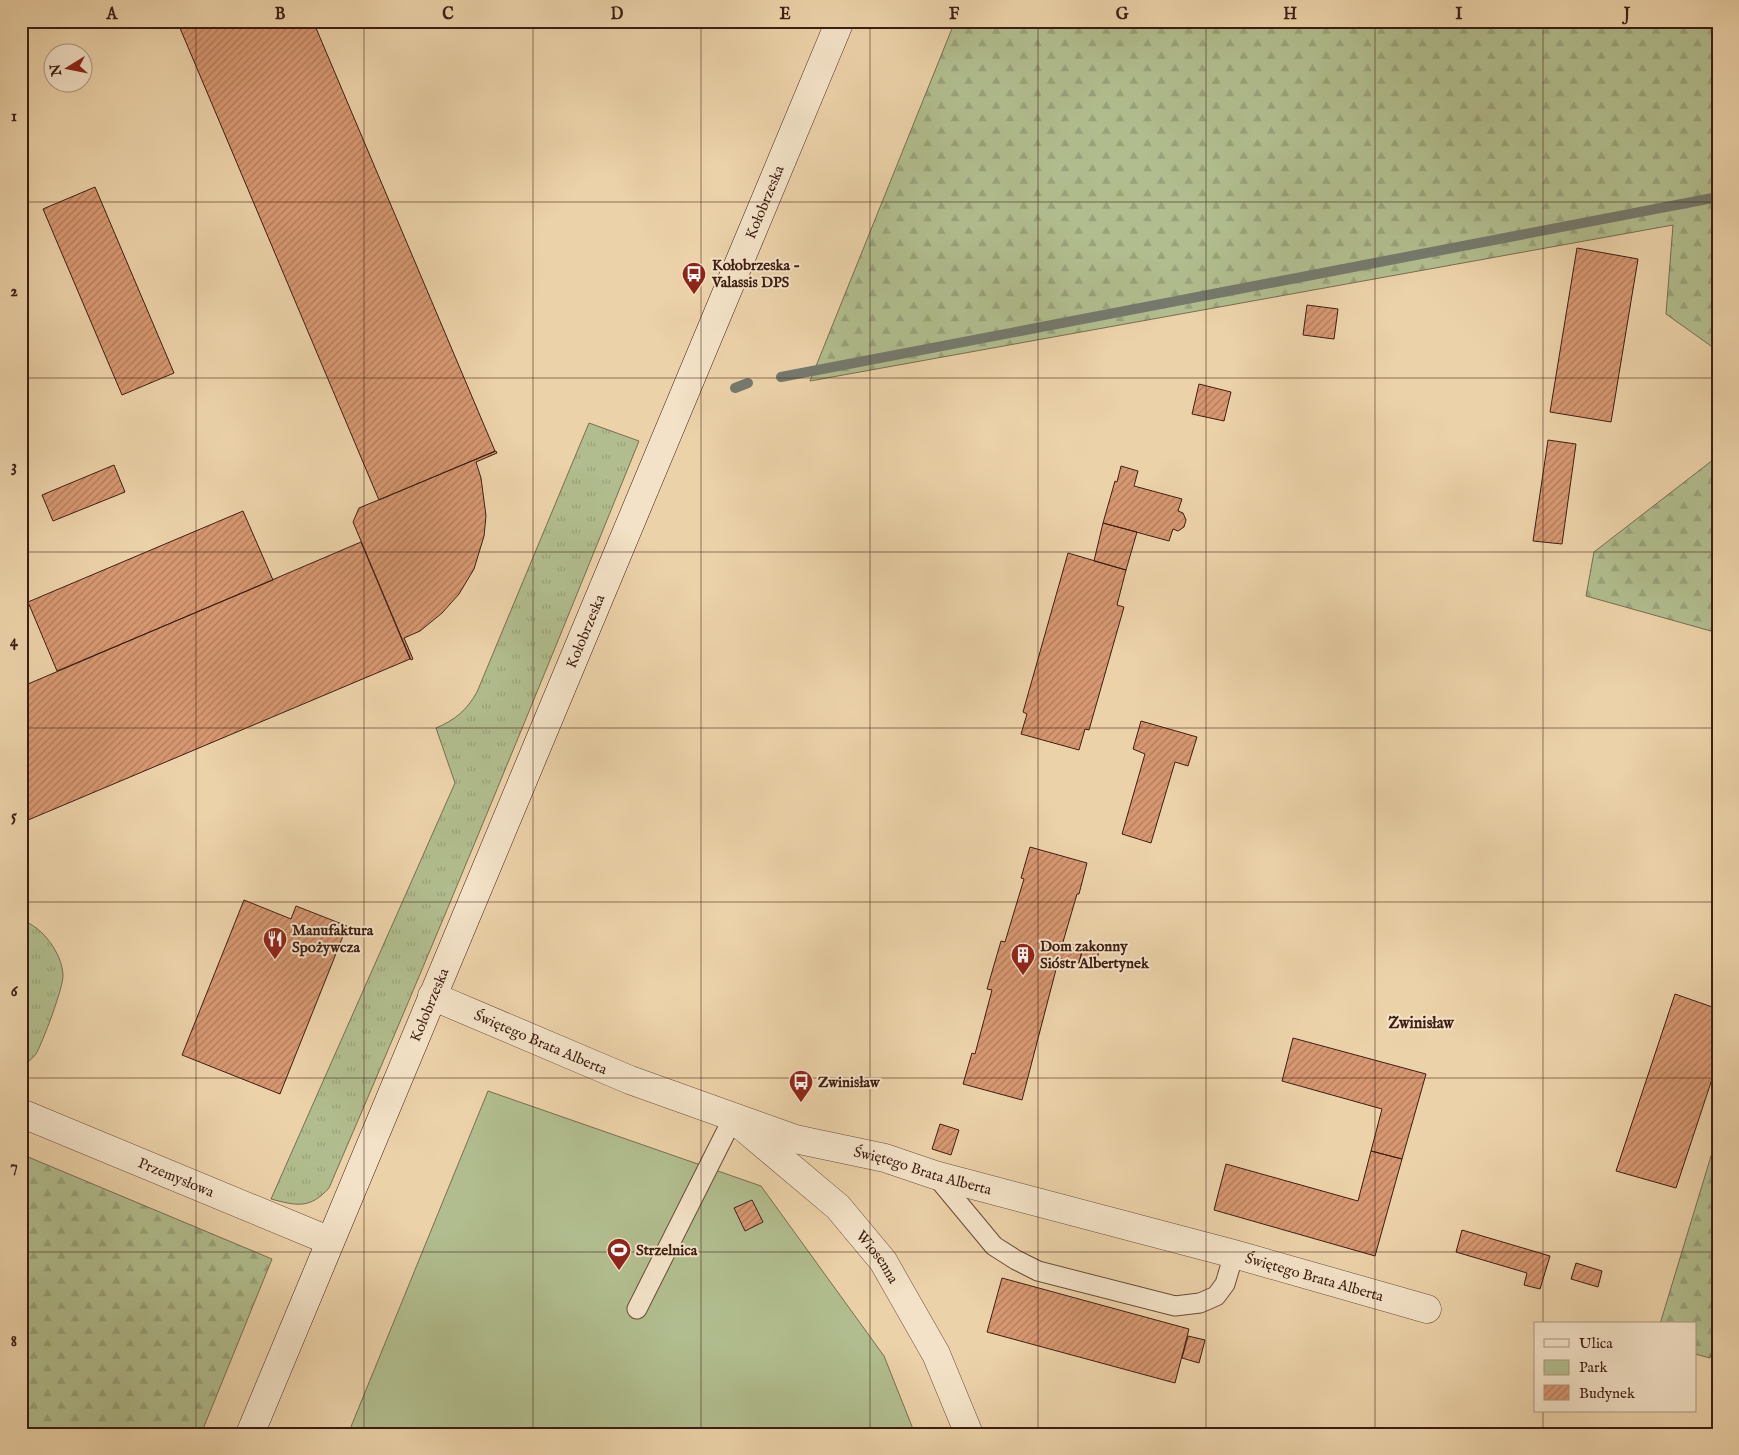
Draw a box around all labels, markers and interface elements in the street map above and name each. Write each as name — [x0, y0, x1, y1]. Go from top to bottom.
text: A — [106, 5, 119, 25]
text: B — [275, 5, 286, 25]
text: C — [442, 5, 454, 25]
text: D — [611, 5, 624, 25]
text: E — [779, 5, 791, 25]
text: F — [949, 5, 960, 25]
text: G — [1116, 5, 1129, 25]
text: H — [1283, 5, 1297, 25]
text: I — [1456, 5, 1463, 25]
text: J — [1622, 5, 1631, 25]
north arrow — [42, 42, 92, 92]
text: N — [46, 63, 66, 79]
text: 1 — [11, 107, 17, 127]
street label: Kołobrzeska — [741, 162, 788, 242]
place label: Kołobrzeska - Valassis DPS — [711, 256, 800, 292]
bus stop icon: Kołobrzeska - Valassis DPS — [681, 261, 707, 295]
text: 2 — [10, 282, 18, 302]
text: 3 — [11, 457, 17, 477]
street label: Kołobrzeska — [561, 591, 609, 671]
text: 4 — [10, 632, 19, 652]
text: 5 — [11, 807, 17, 827]
place label: Manufaktura Spożywcza — [292, 921, 374, 957]
restaurant icon: Manufaktura Spożywcza — [262, 926, 288, 960]
place label: Dom zakonny Sióstr Albertynek — [1040, 937, 1150, 973]
building icon: Dom zakonny Sióstr Albertynek — [1010, 942, 1036, 976]
street label: Kołobrzeska — [405, 965, 453, 1045]
text: 6 — [11, 982, 19, 1002]
street label: Świętego Brata Alberta — [471, 1005, 611, 1079]
district label: Zwinisław — [1388, 1014, 1455, 1034]
bus stop icon: Zwinisław — [788, 1069, 814, 1103]
place label: Zwinisław — [818, 1073, 881, 1092]
street label: Świętego Brata Alberta — [852, 1142, 994, 1199]
street label: Przemysłowa — [135, 1153, 218, 1202]
text: 7 — [10, 1157, 18, 1177]
street label: Wiosenna — [852, 1227, 903, 1287]
sports icon: Strzelnica — [606, 1237, 632, 1271]
place label: Strzelnica — [636, 1241, 698, 1260]
street label: Świętego Brata Alberta — [1243, 1248, 1386, 1306]
legend — [1534, 1322, 1696, 1412]
text: 8 — [11, 1332, 17, 1352]
text: Ulica — [1579, 1334, 1613, 1353]
text: Park — [1579, 1358, 1609, 1377]
text: Budynek — [1579, 1384, 1636, 1403]

